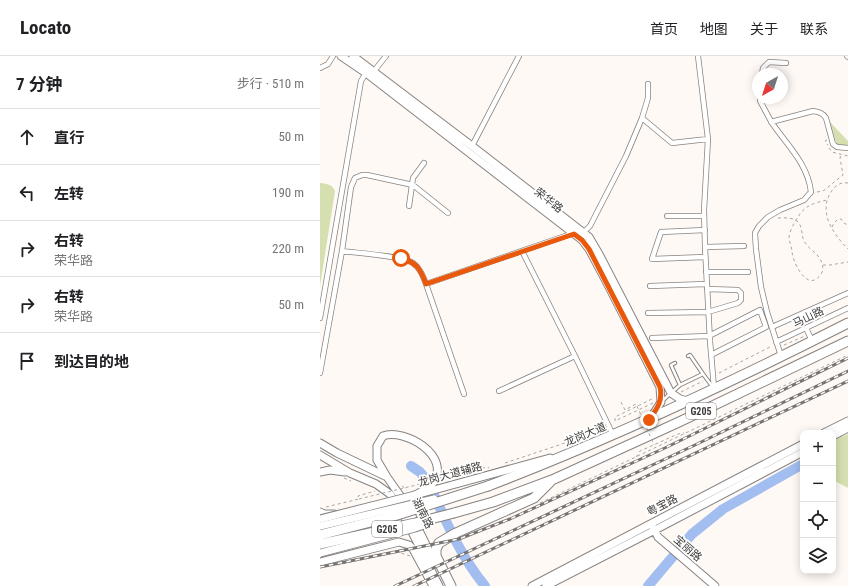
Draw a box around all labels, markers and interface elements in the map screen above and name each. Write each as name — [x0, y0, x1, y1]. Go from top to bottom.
text: Locato — [20, 16, 71, 39]
text: 首页 — [650, 21, 678, 37]
text: 地图 — [700, 21, 728, 37]
text: 关于 — [750, 21, 778, 37]
text: 联系 — [800, 21, 828, 37]
north arrow — [752, 68, 788, 104]
text: 7 分钟 — [16, 74, 63, 94]
text: 步行 · 510 m — [237, 76, 304, 91]
icon: ahead — [16, 126, 38, 148]
text: 直行 — [54, 129, 84, 147]
text: 50 m — [278, 129, 304, 144]
icon: left — [16, 182, 38, 204]
text: 左转 — [54, 185, 84, 203]
text: 190 m — [272, 185, 304, 200]
street label: 荣华路 — [532, 185, 566, 216]
text: 右转 — [54, 232, 84, 250]
icon: right — [16, 238, 38, 260]
text: 220 m — [272, 241, 304, 256]
route start — [392, 249, 410, 267]
text: 荣华路 — [54, 253, 93, 268]
text: 右转 — [54, 288, 84, 306]
icon: right — [16, 294, 38, 316]
text: 50 m — [278, 297, 304, 312]
street label: 马山路 — [791, 304, 826, 331]
text: 荣华路 — [54, 309, 93, 324]
icon: arrive — [16, 350, 38, 372]
text: 到达目的地 — [54, 353, 129, 371]
road number: G205 — [686, 403, 716, 419]
route end — [640, 411, 658, 429]
street label: 龙岗大道 — [562, 420, 608, 449]
map controls — [800, 430, 836, 574]
button: + — [800, 430, 836, 466]
street label: 龙岗大道辅路 — [417, 460, 484, 489]
button: − — [800, 466, 836, 502]
street label: 粤宝路 — [645, 492, 680, 519]
street label: 湖南路 — [409, 496, 436, 531]
button: locate — [800, 502, 836, 538]
road number: G205 — [372, 521, 402, 537]
street label: 宝丽路 — [671, 533, 704, 564]
button: layers — [800, 538, 836, 574]

